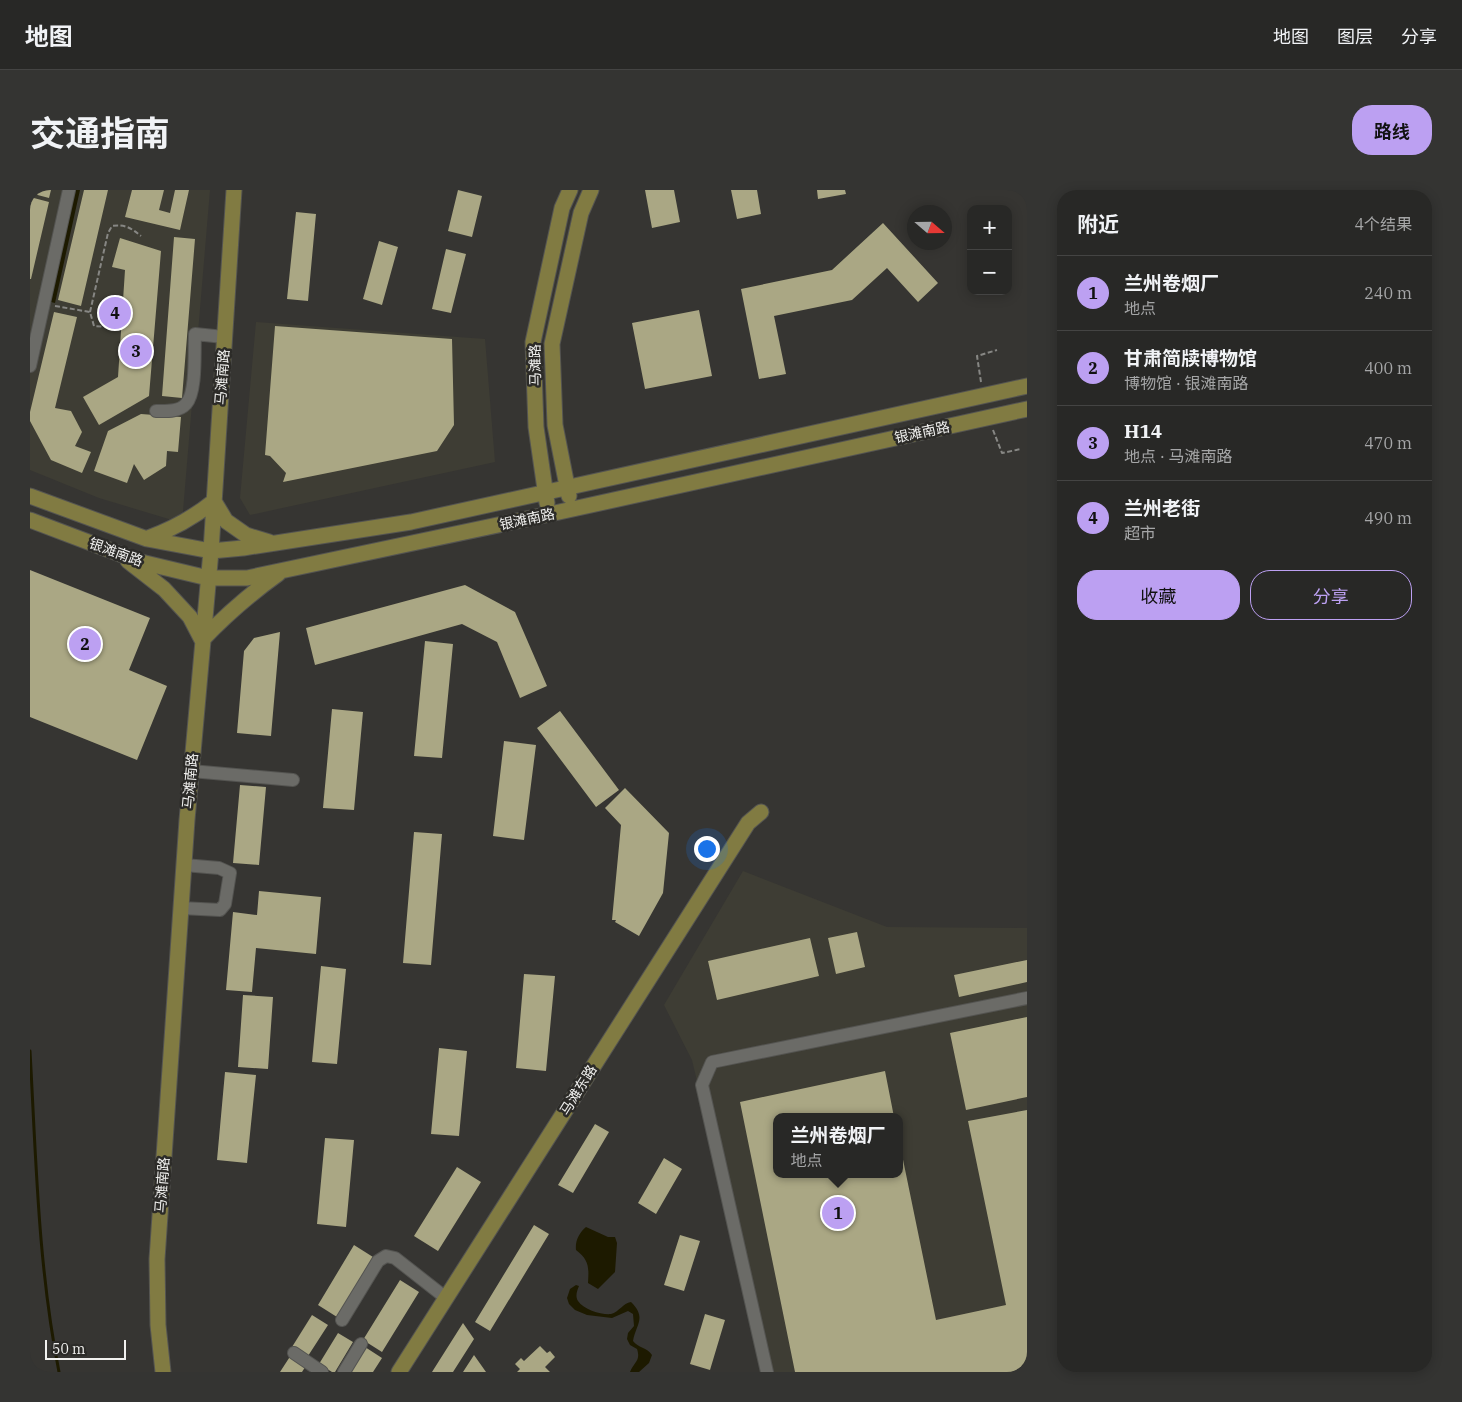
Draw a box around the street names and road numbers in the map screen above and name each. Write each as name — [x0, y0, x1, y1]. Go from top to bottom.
street label: 马滩路 — [526, 344, 544, 386]
street label: 马滩南路 — [211, 348, 233, 406]
street label: 银滩南路 — [893, 417, 951, 447]
street label: 银滩南路 — [498, 504, 556, 534]
street label: 银滩南路 — [87, 534, 145, 570]
street label: 马滩南路 — [179, 752, 201, 810]
street label: 马滩东路 — [556, 1061, 600, 1119]
street label: 马滩南路 — [151, 1156, 173, 1214]

